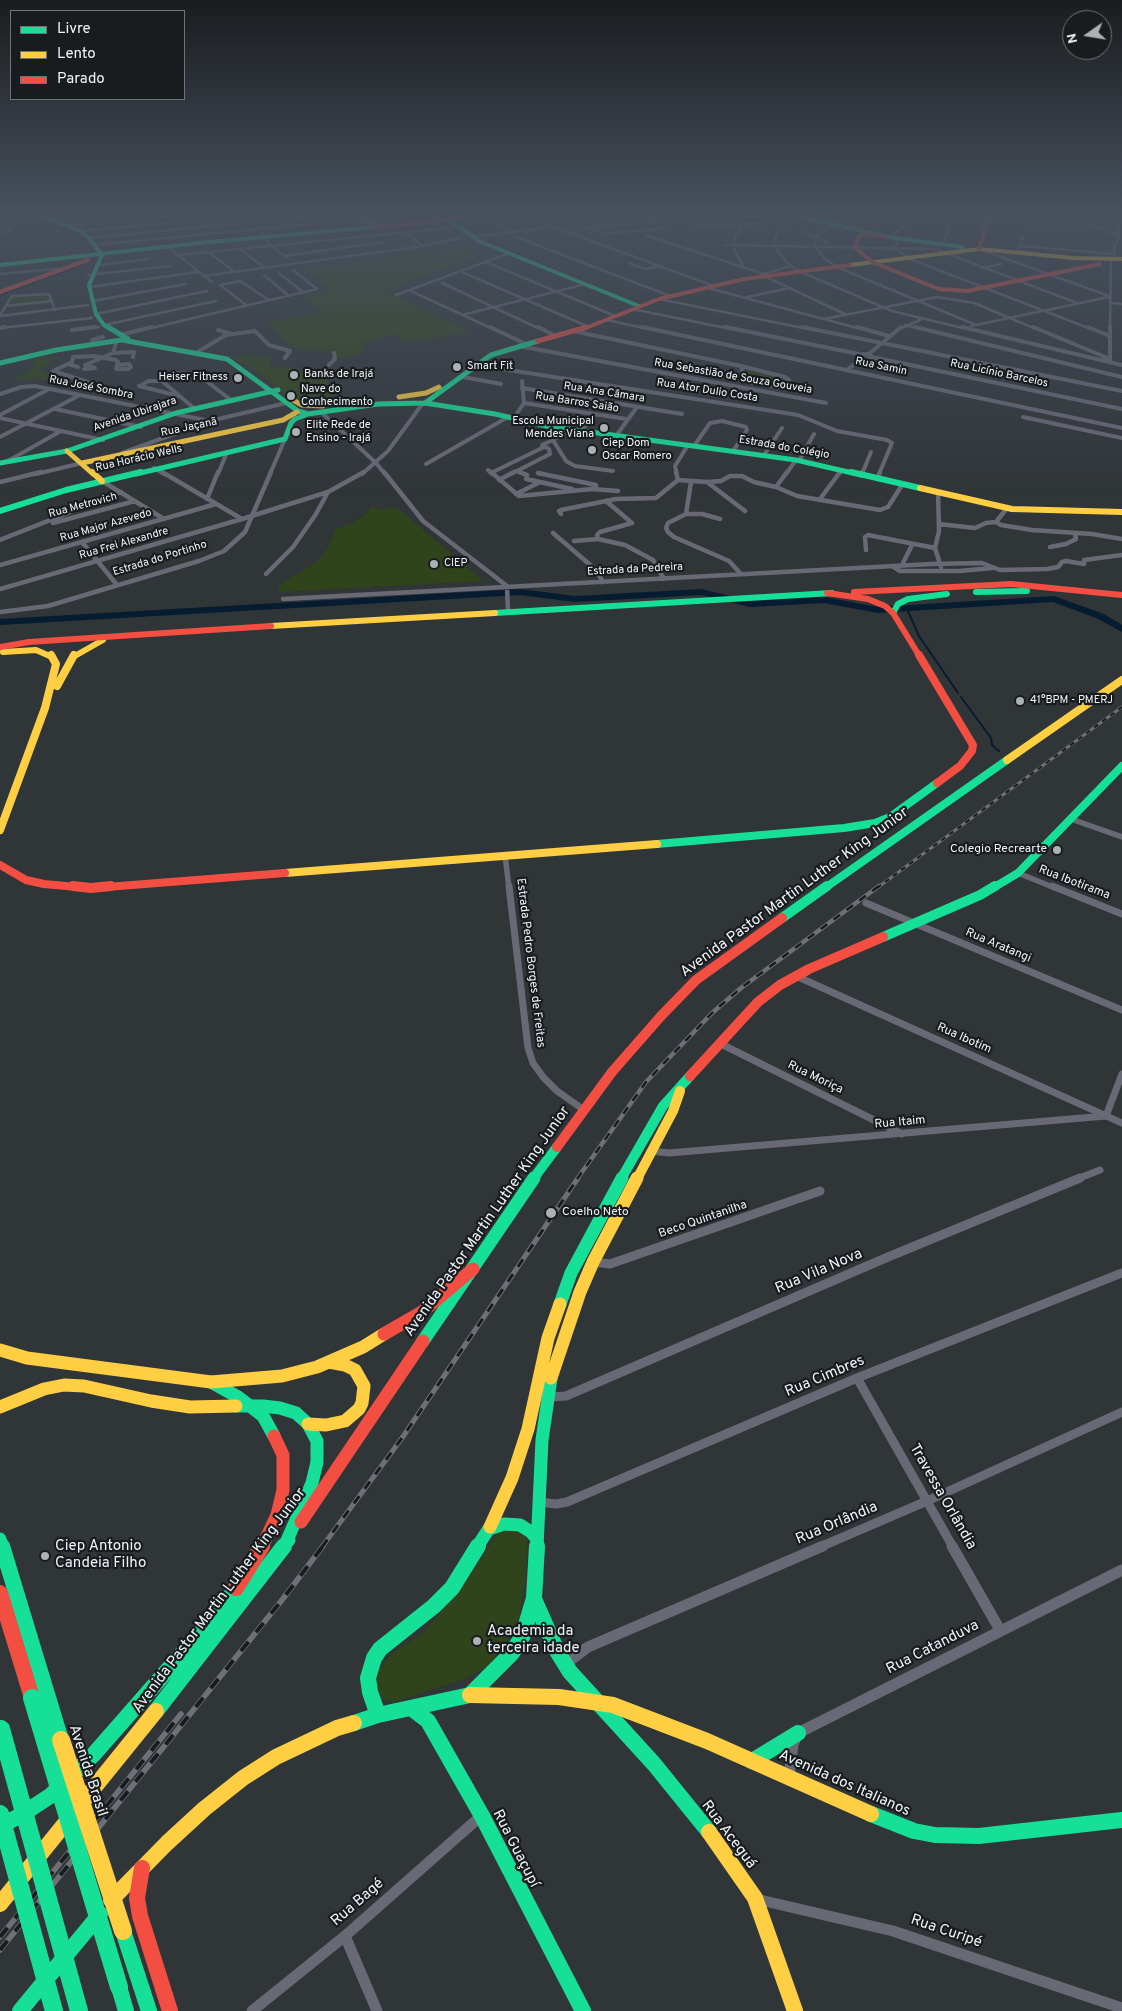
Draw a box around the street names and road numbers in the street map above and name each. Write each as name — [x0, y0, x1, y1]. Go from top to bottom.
street label: Rua Samin — [854, 355, 908, 379]
street label: Rua Sebastião de Souza Gouveia — [653, 357, 813, 397]
street label: Rua Licínio Barcelos — [949, 357, 1049, 391]
street label: Rua José Sombra — [48, 373, 134, 403]
street label: Rua Ator Dulio Costa — [655, 376, 759, 406]
street label: Rua Ana Câmara — [563, 380, 645, 406]
street label: Rua Barros Saião — [534, 390, 620, 416]
street label: Avenida Ubirajara — [92, 395, 178, 435]
street label: Rua Jaçanã — [160, 416, 218, 440]
street label: Estrada do Colégio — [738, 434, 830, 462]
street label: Rua Horácio Wells — [94, 443, 184, 475]
street label: Rua Metrovich — [47, 491, 119, 521]
street label: Rua Major Azevedo — [59, 507, 153, 545]
street label: Rua Frei Alexandre — [78, 525, 170, 563]
street label: Estrada do Portinho — [111, 538, 209, 580]
street label: Estrada da Pedreira — [587, 561, 683, 579]
street label: Avenida Pastor Martin Luther King Junior — [678, 804, 912, 982]
street label: Rua Ibotirama — [1036, 863, 1112, 903]
street label: Estrada Pedro Borges de Freitas — [512, 877, 548, 1049]
street label: Rua Aratangi — [963, 926, 1033, 966]
street label: Rua Ibotim — [934, 1021, 994, 1057]
street label: Rua Moriça — [785, 1058, 845, 1098]
street label: Avenida Pastor Martin Luther King Junior — [401, 1103, 575, 1341]
street label: Rua Itaim — [874, 1114, 926, 1132]
street label: Beco Quintanilha — [657, 1198, 749, 1242]
street label: Rua Vila Nova — [773, 1246, 865, 1298]
street label: Rua Cimbres — [782, 1352, 868, 1402]
street label: Travessa Orlândia — [904, 1441, 980, 1553]
street label: Avenida Pastor Martin Luther King Junior — [129, 1485, 311, 1717]
street label: Rua Orlândia — [793, 1499, 881, 1549]
street label: Rua Catanduva — [884, 1617, 982, 1679]
street label: Avenida Brasil — [64, 1723, 110, 1819]
street label: Avenida dos Italianos — [775, 1747, 913, 1821]
street label: Rua Aceguá — [697, 1797, 759, 1873]
street label: Rua Guaçupí — [488, 1807, 542, 1891]
street label: Rua Bagé — [328, 1875, 388, 1931]
street label: Rua Curipé — [908, 1911, 984, 1953]

